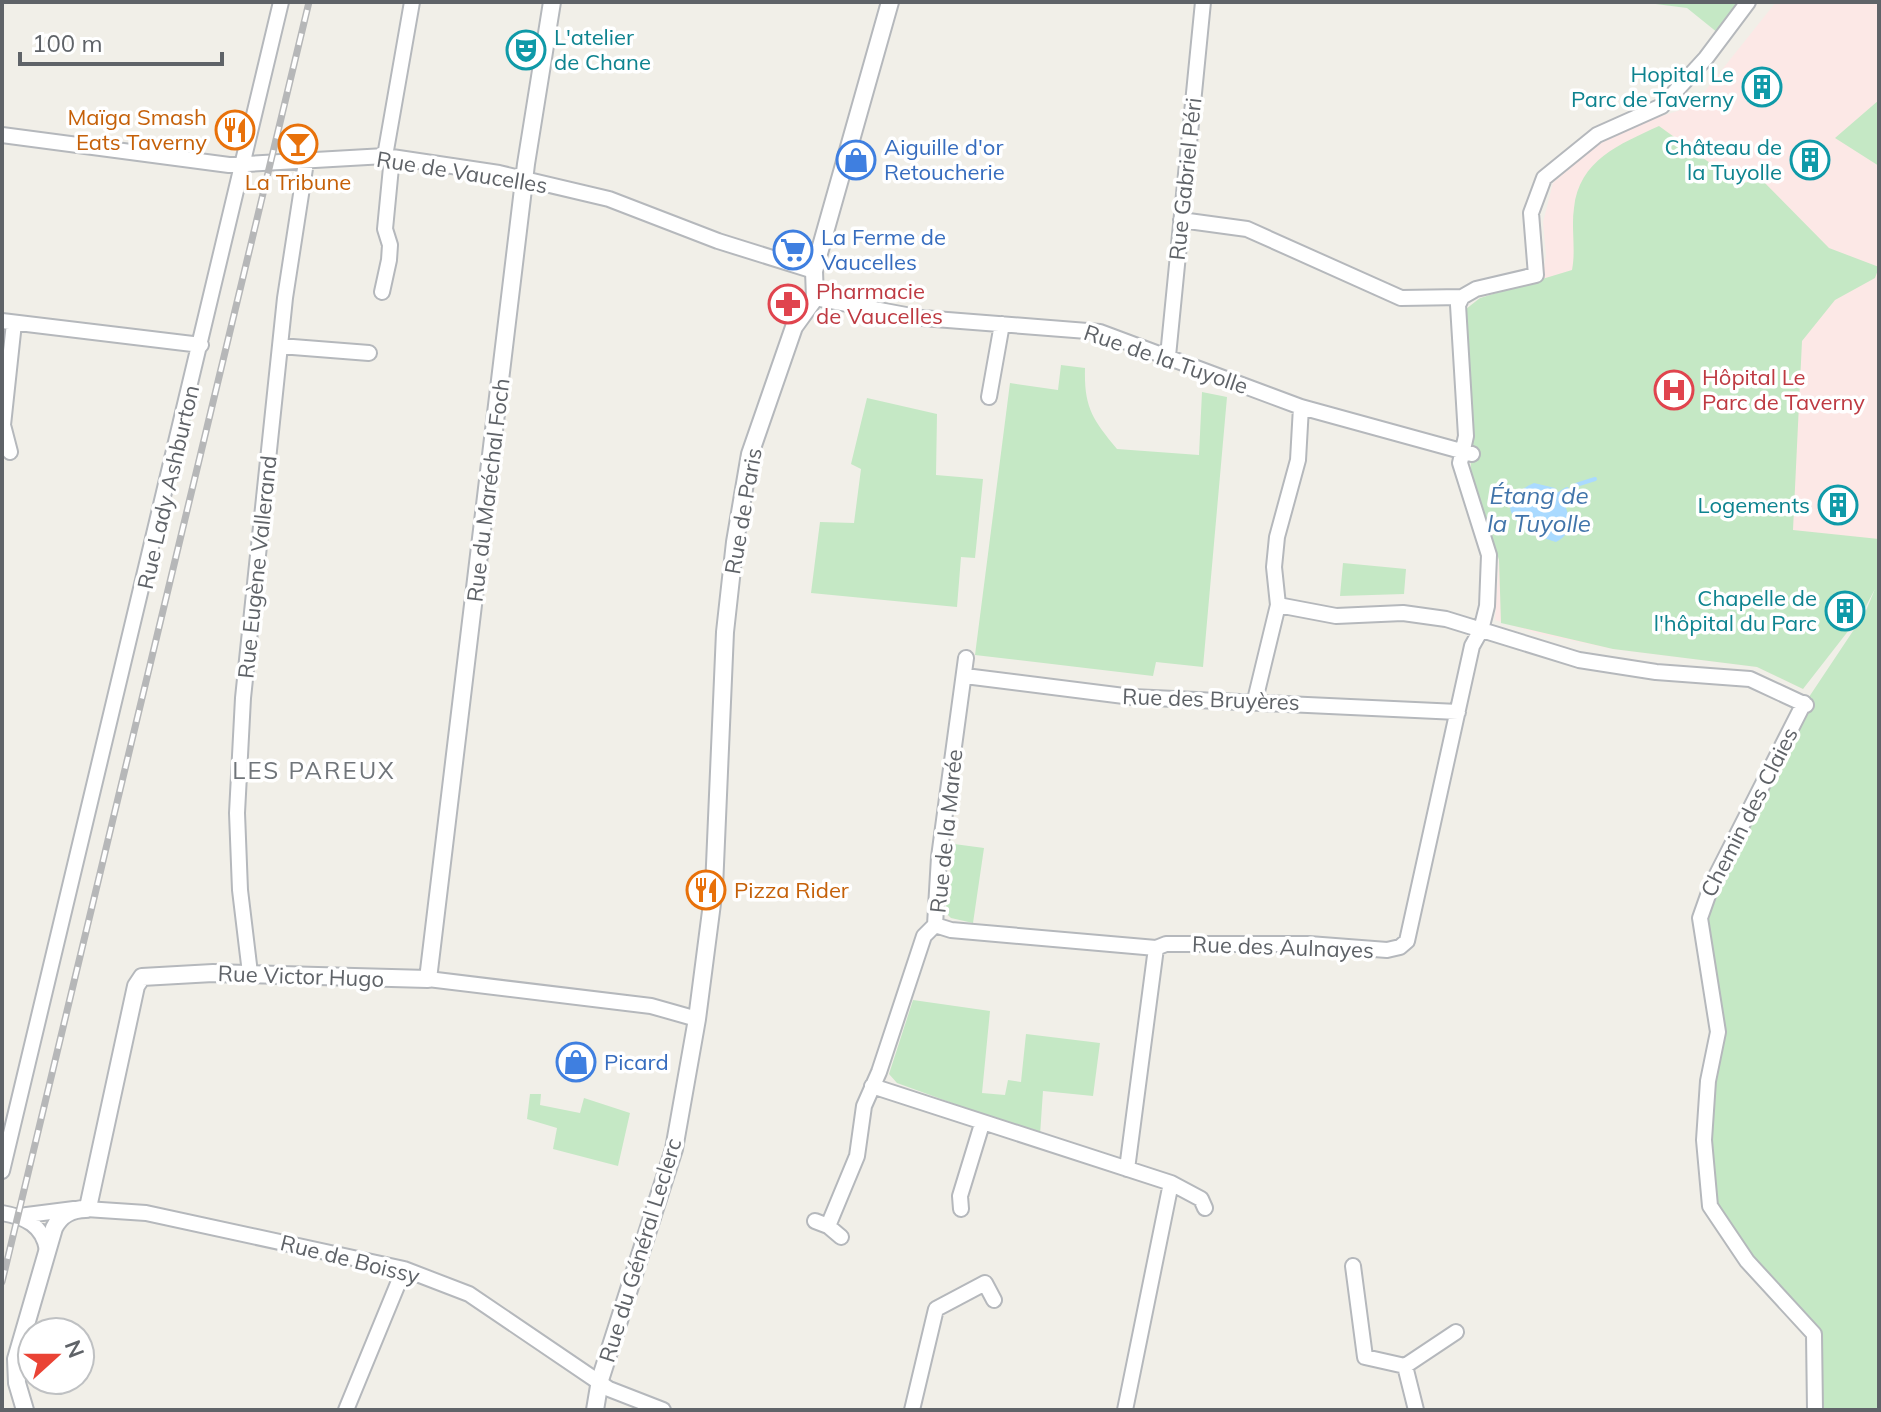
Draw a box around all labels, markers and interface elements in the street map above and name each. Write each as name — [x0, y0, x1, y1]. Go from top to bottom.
scale bar — [20, 16, 222, 66]
place label: L'atelier de Chane — [554, 23, 651, 76]
text: 100 m — [32, 28, 103, 58]
theatre icon: L'atelier de Chane — [505, 29, 547, 71]
place label: Hopital Le Parc de Taverny — [1571, 60, 1734, 113]
building icon: Hopital Le Parc de Taverny — [1741, 66, 1783, 108]
street label: Rue Gabriel Péri — [1163, 96, 1207, 262]
place label: Maïga Smash Eats Taverny — [67, 103, 207, 156]
restaurant icon: Maïga Smash Eats Taverny — [214, 109, 256, 151]
bar icon: La Tribune — [277, 123, 319, 165]
place label: Aiguille d'or Retoucherie — [884, 133, 1005, 186]
place label: Château de la Tuyolle — [1664, 133, 1782, 186]
shop icon: Aiguille d'or Retoucherie — [835, 139, 877, 181]
building icon: Château de la Tuyolle — [1789, 139, 1831, 181]
street label: Rue de Vaucelles — [375, 145, 549, 199]
place label: La Tribune — [245, 168, 351, 196]
place label: La Ferme de Vaucelles — [821, 223, 946, 276]
supermarket icon: La Ferme de Vaucelles — [772, 229, 814, 271]
place label: Pharmacie de Vaucelles — [816, 277, 943, 330]
pharmacy icon: Pharmacie de Vaucelles — [767, 283, 809, 325]
street label: Rue de la Tuyolle — [1080, 318, 1252, 400]
place label: Hôpital Le Parc de Taverny — [1702, 363, 1865, 416]
hospital icon: Hôpital Le Parc de Taverny — [1653, 369, 1695, 411]
street label: Rue du Maréchal Foch — [460, 376, 516, 604]
street label: Rue Lady Ashburton — [131, 382, 205, 592]
street label: Rue de Paris — [718, 446, 768, 576]
street label: Rue Eugène Vallerand — [231, 454, 283, 680]
water label: Étang de la Tuyolle — [1487, 480, 1591, 538]
building icon: Logements — [1817, 484, 1859, 526]
place label: Logements — [1698, 491, 1810, 519]
place label: Chapelle de l'hôpital du Parc — [1654, 584, 1817, 637]
building icon: Chapelle de l'hôpital du Parc — [1824, 590, 1866, 632]
street label: Rue des Bruyères — [1122, 682, 1300, 716]
street label: Chemin des Claies — [1694, 723, 1804, 901]
street label: Rue de la Marée — [923, 748, 969, 914]
district label: LES PAREUX — [232, 755, 396, 785]
restaurant icon: Pizza Rider — [685, 869, 727, 911]
place label: Pizza Rider — [734, 876, 849, 904]
street label: Rue des Aulnayes — [1192, 930, 1374, 964]
street label: Rue Victor Hugo — [217, 959, 385, 993]
shop icon: Picard — [555, 1041, 597, 1083]
place label: Picard — [604, 1048, 669, 1076]
street label: Rue du Général Leclerc — [593, 1134, 687, 1365]
street label: Rue de Boissy — [277, 1228, 423, 1290]
north arrow — [16, 1316, 96, 1396]
text: N — [59, 1336, 91, 1362]

